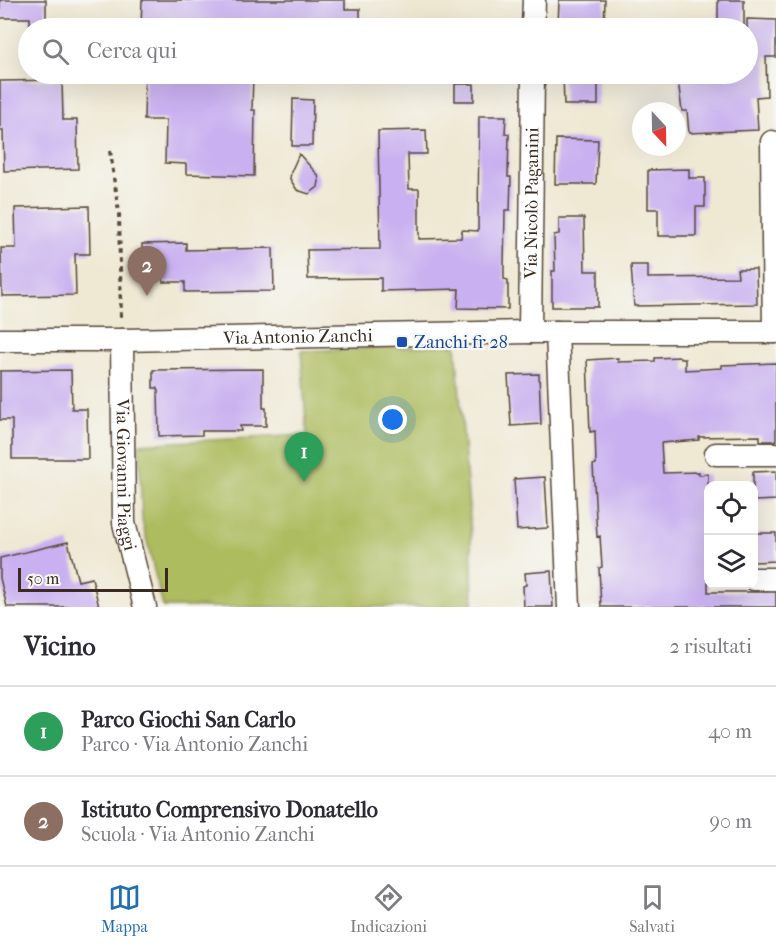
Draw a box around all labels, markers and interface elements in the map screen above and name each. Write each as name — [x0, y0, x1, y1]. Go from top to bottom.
search box — [18, 18, 758, 84]
icon: search — [39, 35, 72, 68]
text: Cerca qui — [87, 38, 177, 64]
north arrow — [632, 102, 686, 156]
street label: Via Nicolò Paganini — [521, 127, 543, 280]
pin: 2 — [128, 246, 166, 296]
street label: Via Antonio Zanchi — [222, 325, 374, 349]
place label: Zanchi fr 28 — [414, 332, 508, 353]
marker: Zanchi fr 28 — [395, 335, 409, 349]
street label: Via Giovanni Piaggi — [112, 398, 141, 554]
your location — [378, 405, 407, 434]
pin: 1 — [284, 432, 324, 482]
map controls — [704, 481, 758, 589]
button: locate — [704, 481, 758, 535]
button: layers — [704, 535, 758, 589]
scale bar — [18, 565, 168, 592]
text: 50 m — [27, 569, 59, 588]
text: Vicino — [24, 631, 96, 662]
text: 2 risultati — [669, 635, 752, 658]
text: Parco Giochi San Carlo — [81, 707, 296, 733]
text: 1 — [40, 720, 47, 743]
text: 40 m — [708, 720, 752, 743]
text: Parco · Via Antonio Zanchi — [81, 733, 308, 756]
text: Istituto Comprensivo Donatello — [81, 797, 378, 823]
text: 2 — [38, 810, 49, 833]
text: 90 m — [710, 810, 752, 833]
text: Scuola · Via Antonio Zanchi — [81, 823, 315, 846]
tab: Mappa — [101, 881, 148, 936]
tab: Indicazioni — [350, 881, 427, 936]
tab: Salvati — [629, 881, 675, 936]

